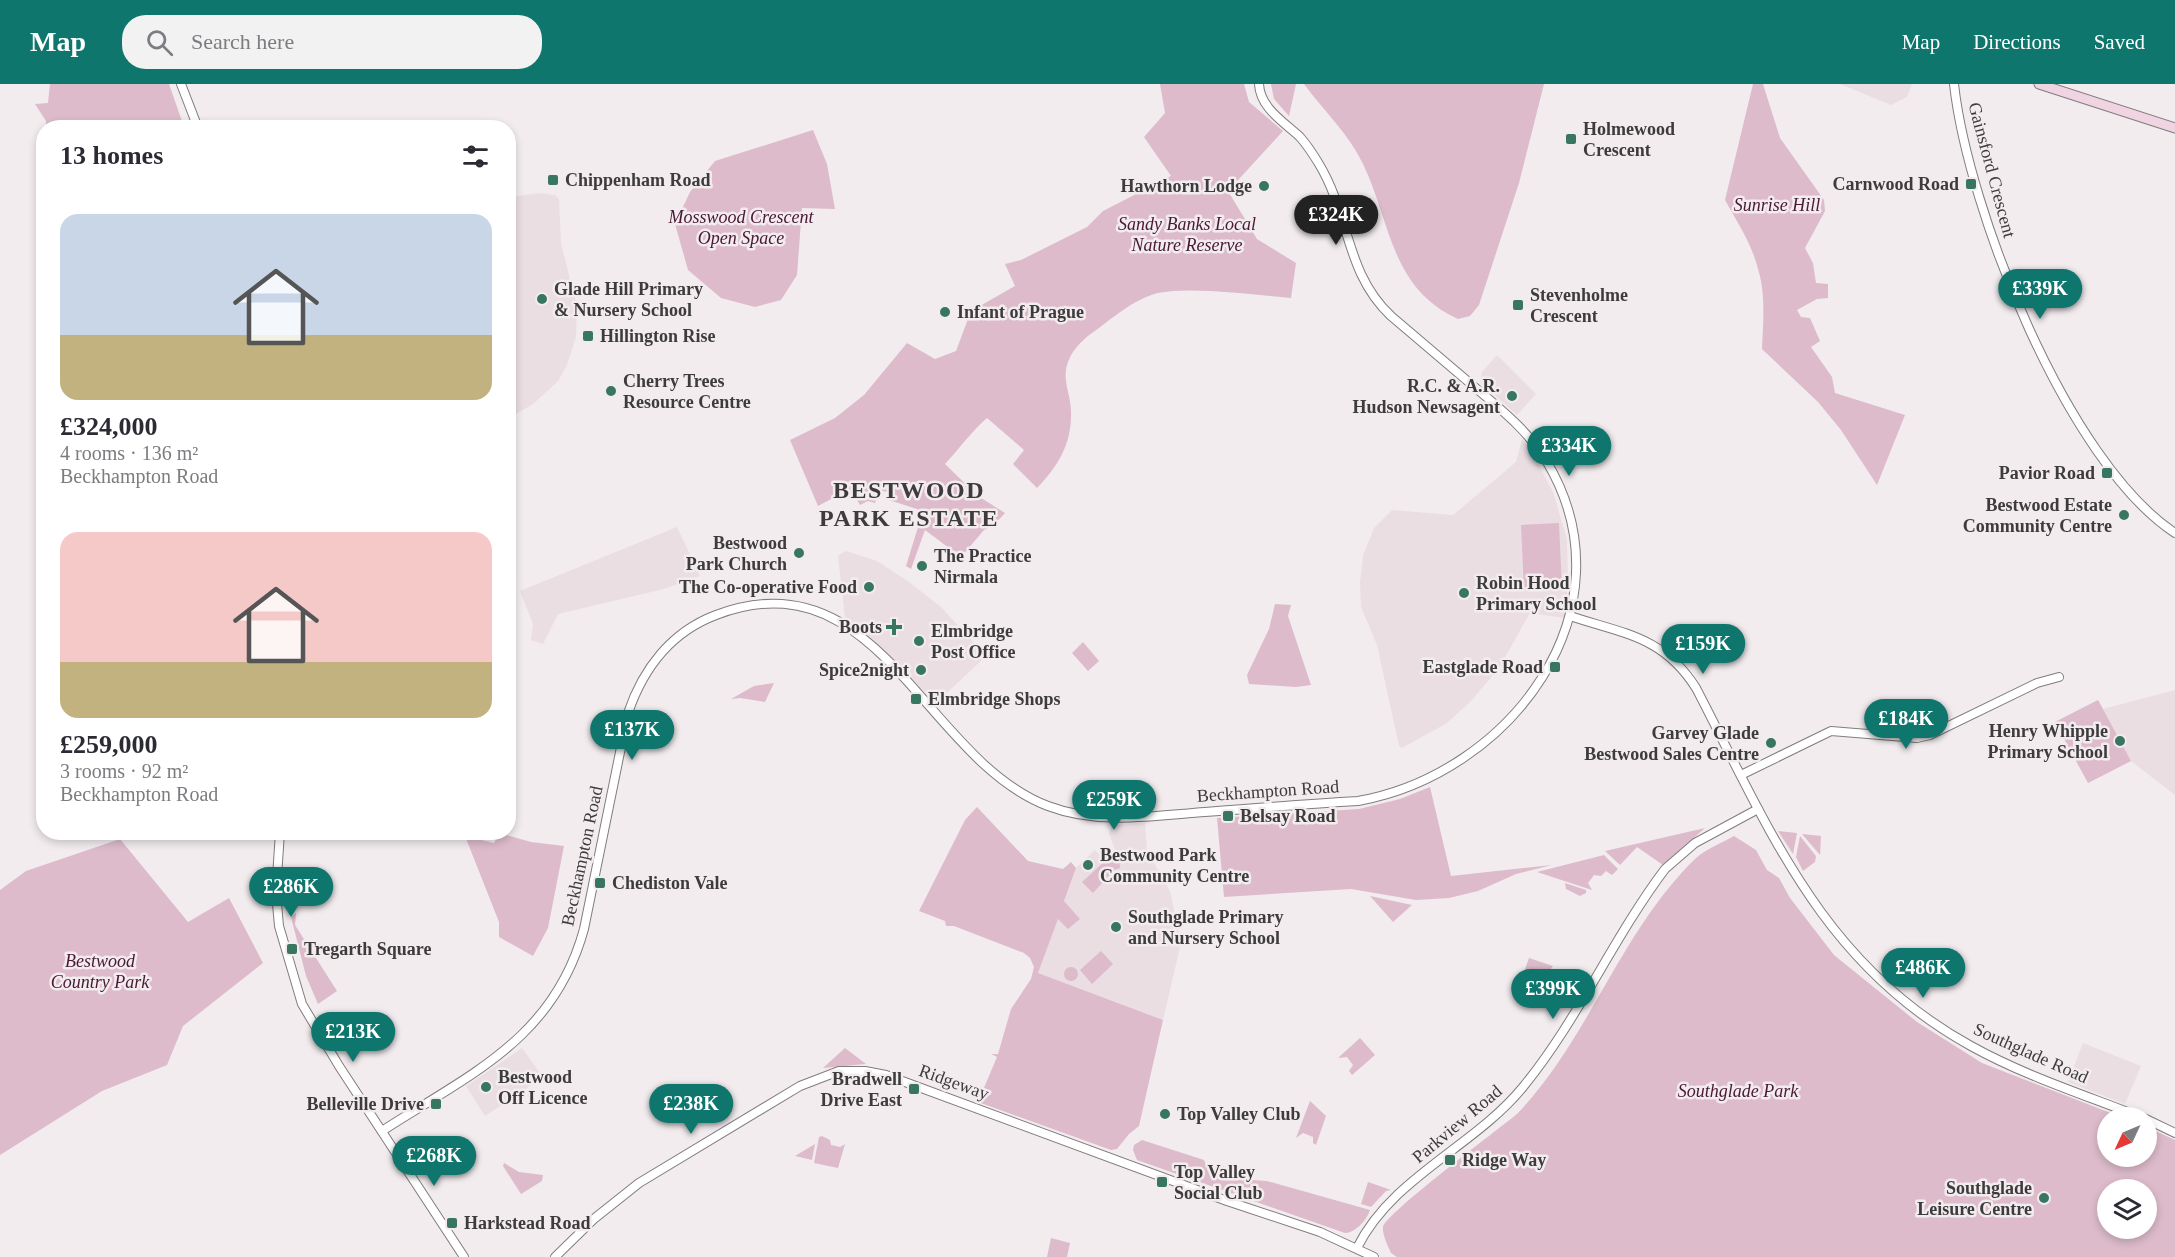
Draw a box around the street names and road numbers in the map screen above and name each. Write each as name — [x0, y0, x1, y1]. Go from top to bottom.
street label: Gainsford Crescent — [1964, 100, 2020, 240]
street label: Beckhampton Road — [1196, 776, 1340, 806]
street label: Beckhampton Road — [557, 784, 607, 928]
street label: Southglade Road — [1971, 1019, 2091, 1087]
street label: Ridgeway — [916, 1060, 992, 1104]
street label: Parkview Road — [1408, 1081, 1506, 1167]

